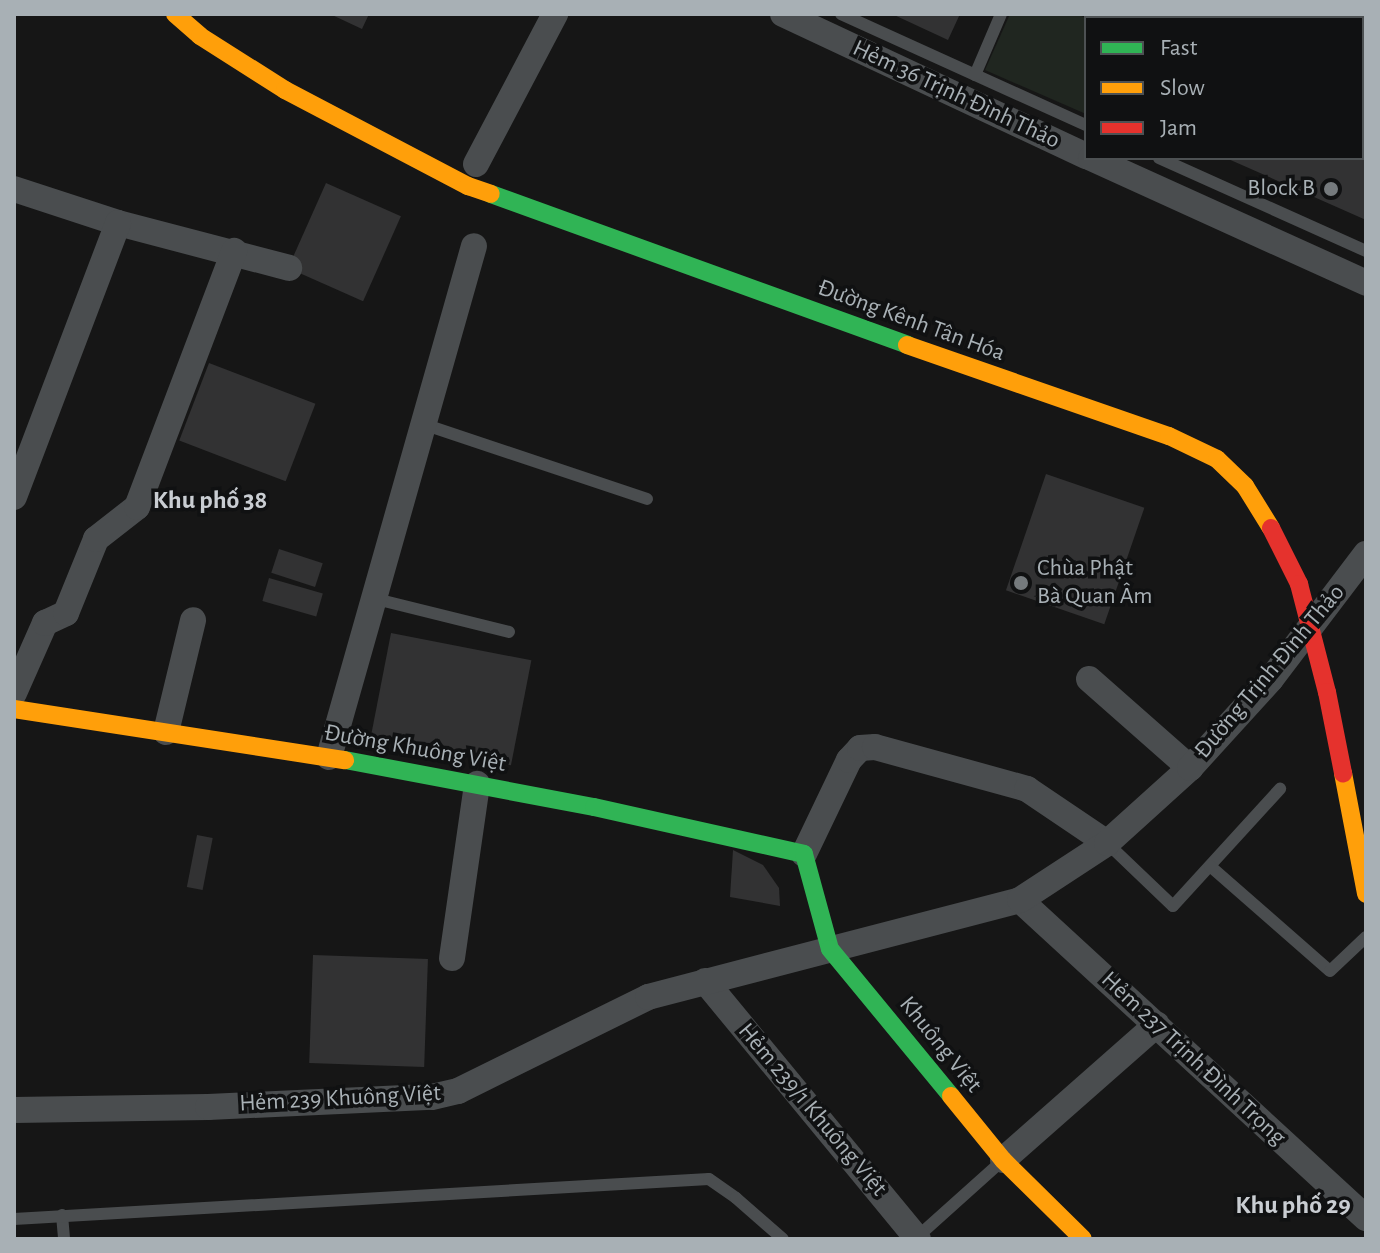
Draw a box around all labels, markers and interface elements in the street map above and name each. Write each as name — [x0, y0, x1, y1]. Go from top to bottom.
legend — [1084, 16, 1364, 160]
street label: Hẻm 36 Trịnh Đình Thảo — [848, 34, 1064, 156]
text: Fast — [1160, 36, 1197, 60]
text: Slow — [1160, 76, 1205, 100]
text: Jam — [1160, 116, 1197, 140]
place label: Block B — [1247, 175, 1315, 203]
marker: Block B — [1322, 180, 1340, 198]
street label: Đường Kênh Tân Hóa — [813, 274, 1009, 368]
district label: Khu phố 38 — [153, 485, 267, 517]
place label: Chùa Phật Bà Quan Âm — [1037, 555, 1153, 611]
marker: Chùa Phật Bà Quan Âm — [1012, 574, 1030, 592]
street label: Đường Trịnh Đình Thảo — [1189, 579, 1351, 765]
street label: Đường Khuông Việt — [322, 719, 508, 779]
street label: Hẻm 237 Trịnh Đình Trọng — [1095, 966, 1291, 1152]
street label: Khuông Việt — [892, 991, 988, 1099]
street label: Hẻm 239/1 Khuông Việt — [731, 1018, 893, 1202]
street label: Hẻm 239 Khuông Việt — [239, 1079, 441, 1119]
district label: Khu phố 29 — [1235, 1190, 1351, 1222]

